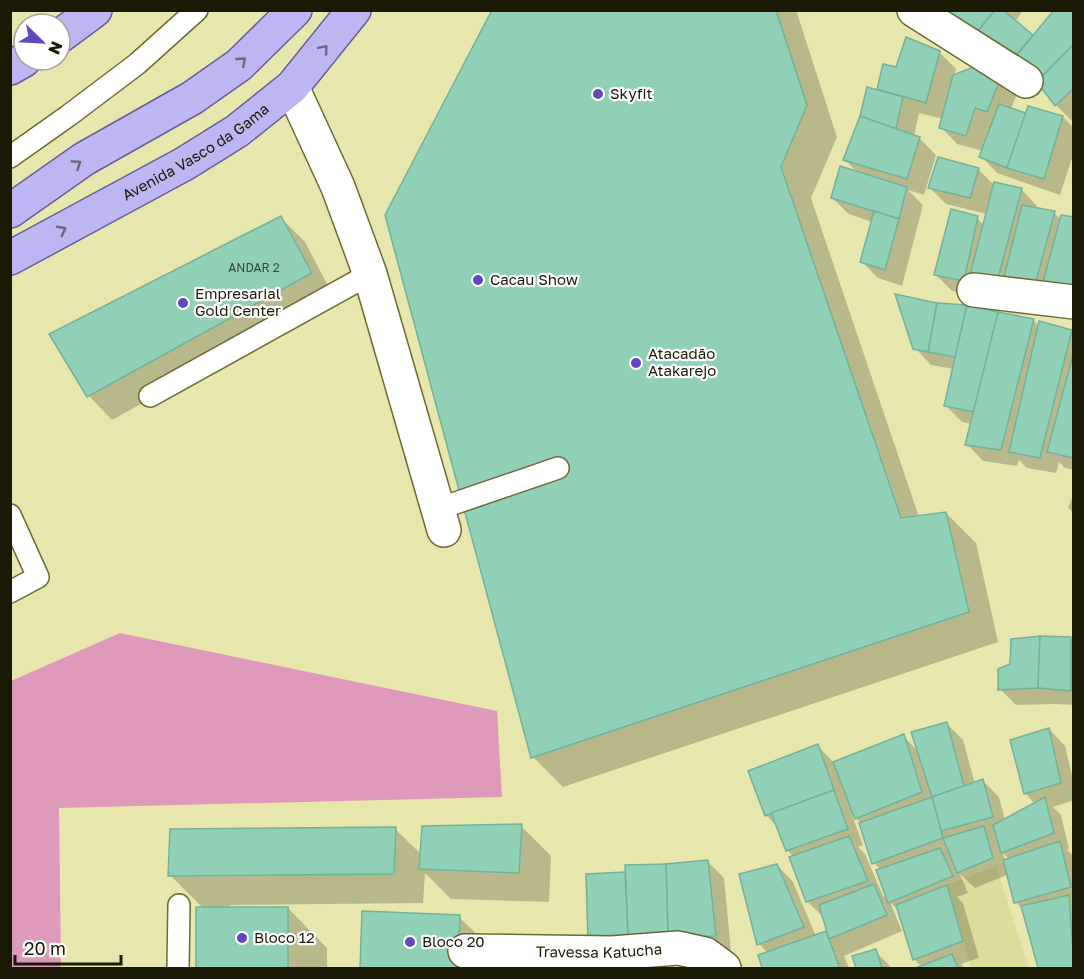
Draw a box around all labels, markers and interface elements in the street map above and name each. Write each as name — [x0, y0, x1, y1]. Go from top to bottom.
north arrow — [12, 12, 72, 72]
text: N — [44, 38, 67, 58]
one-way arrow — [316, 45, 327, 56]
one-way arrow — [235, 57, 246, 68]
place label: Skyfit — [610, 84, 652, 102]
marker: Skyfit — [591, 87, 605, 101]
street label: Avenida Vasco da Gama — [119, 99, 272, 204]
one-way arrow — [71, 159, 81, 171]
one-way arrow — [56, 226, 66, 237]
house number: ANDAR 2 — [228, 260, 280, 275]
place label: Cacau Show — [490, 270, 578, 288]
marker: Cacau Show — [471, 273, 485, 287]
place label: Empresarial Gold Center — [195, 284, 281, 319]
marker: Empresarial Gold Center — [176, 296, 190, 310]
place label: Atacadão Atakarejo — [648, 344, 716, 379]
marker: Atacadão Atakarejo — [629, 356, 643, 370]
scale bar — [15, 928, 122, 966]
place label: Bloco 12 — [254, 928, 315, 946]
marker: Bloco 12 — [235, 931, 249, 945]
place label: Bloco 20 — [422, 932, 485, 950]
marker: Bloco 20 — [403, 935, 417, 949]
text: 20 m — [24, 937, 66, 959]
street label: Travessa Katucha — [536, 939, 663, 961]

